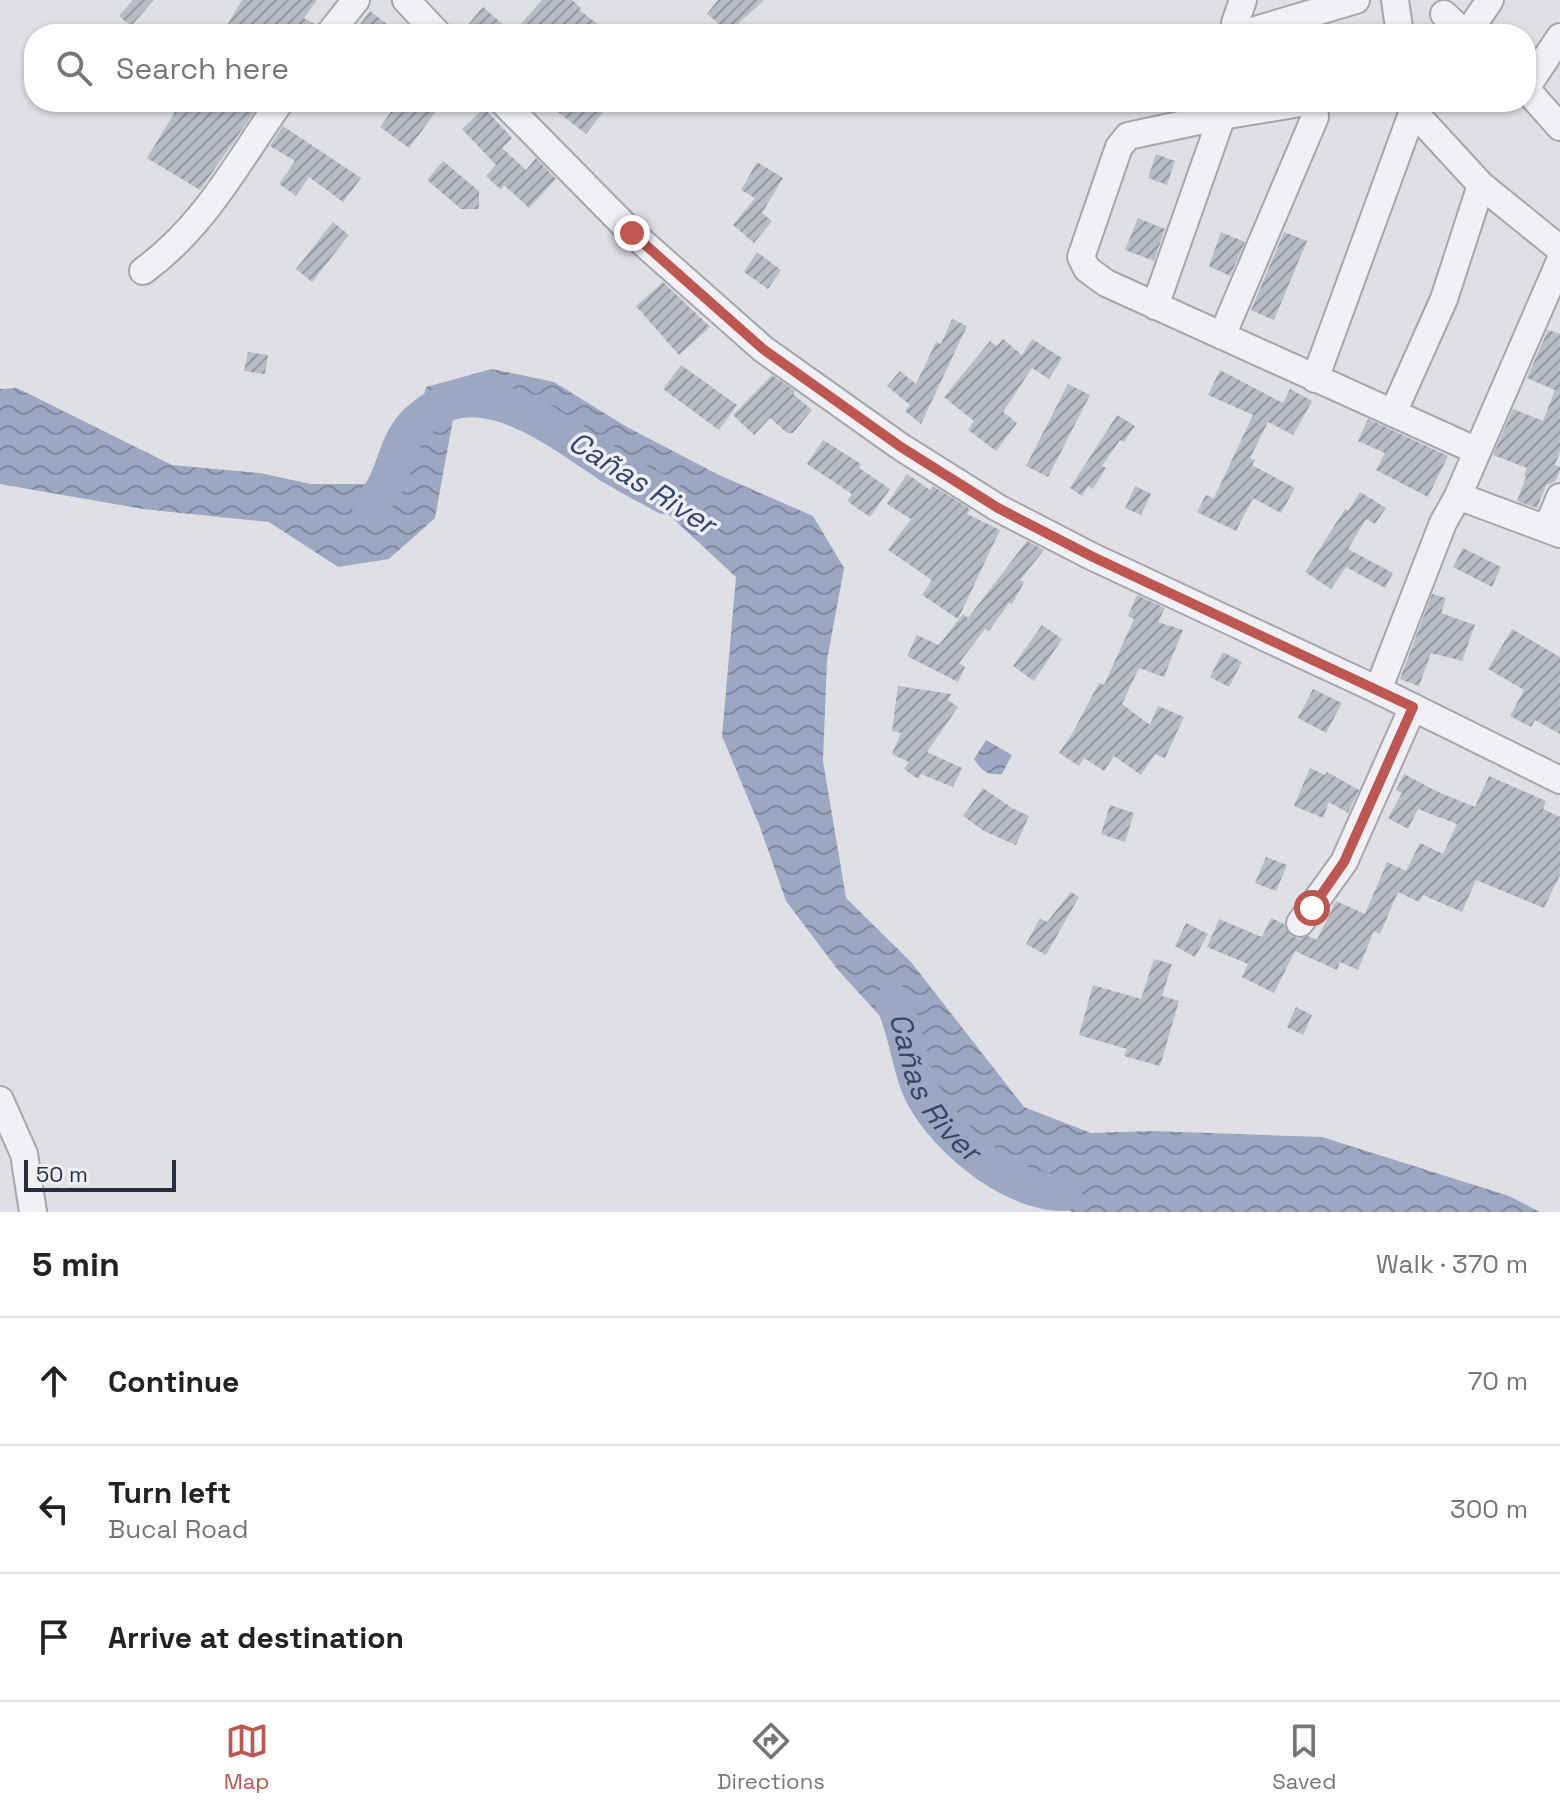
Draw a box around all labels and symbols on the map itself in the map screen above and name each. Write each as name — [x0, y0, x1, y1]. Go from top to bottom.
route end — [614, 215, 650, 251]
water label: Cañas River — [561, 422, 725, 545]
route start — [1294, 890, 1330, 926]
water label: Cañas River — [880, 1008, 991, 1172]
scale bar — [24, 1156, 176, 1192]

